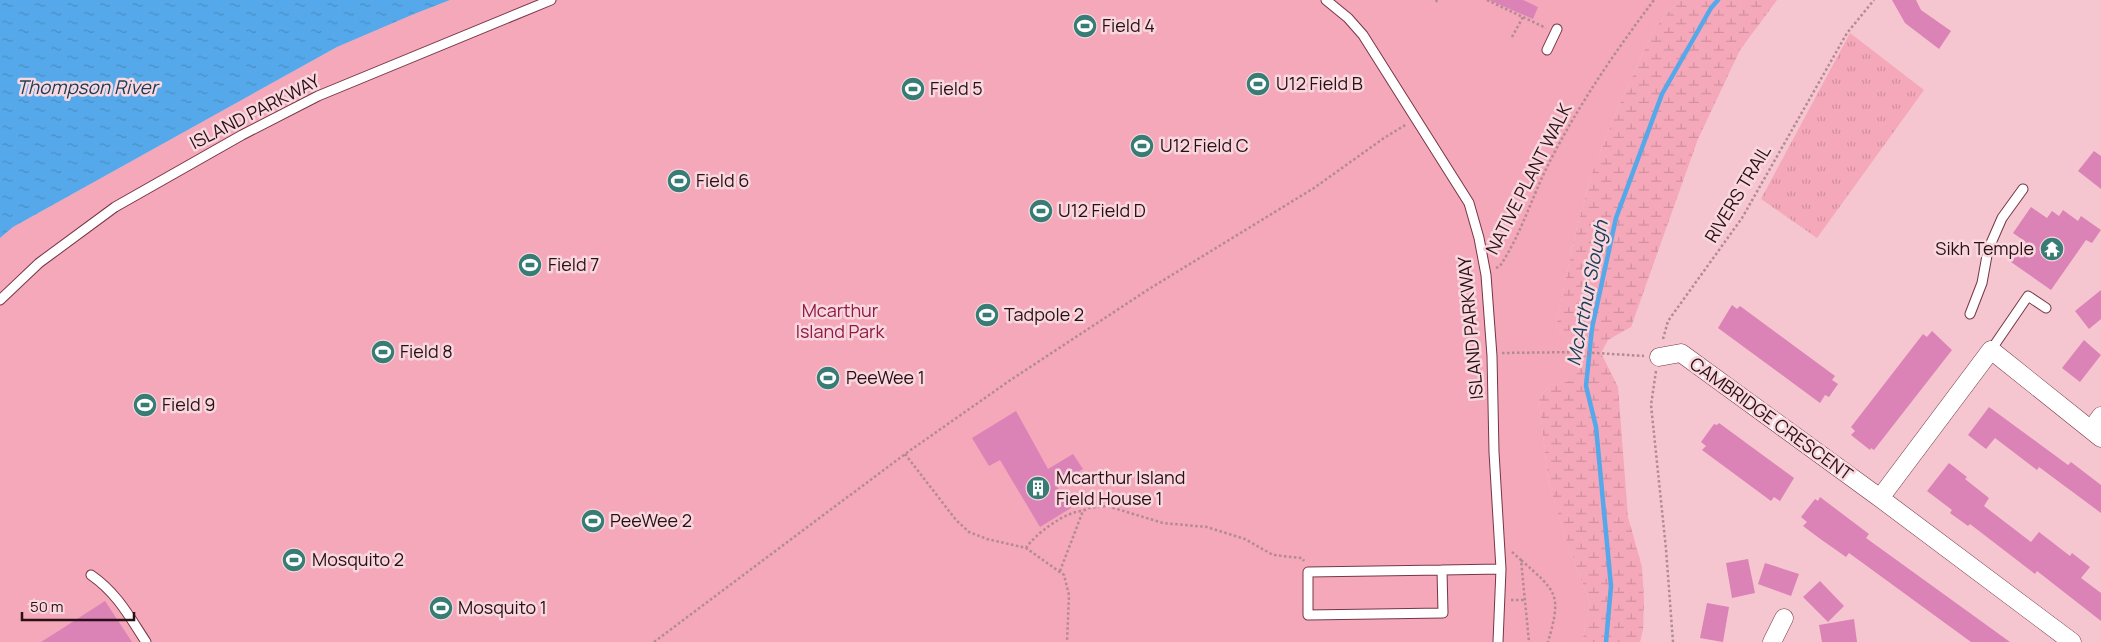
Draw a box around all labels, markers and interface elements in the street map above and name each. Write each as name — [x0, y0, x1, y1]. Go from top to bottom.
sports icon: Field 4 — [1072, 13, 1098, 39]
place label: Field 4 — [1102, 13, 1155, 37]
street label: ISLAND PARKWAY — [185, 67, 325, 154]
sports icon: U12 Field B — [1245, 71, 1271, 97]
place label: U12 Field B — [1276, 71, 1363, 95]
water label: Thompson River — [16, 74, 160, 100]
sports icon: Field 5 — [900, 76, 926, 102]
place label: Field 5 — [930, 76, 983, 100]
street label: NATIVE PLANT WALK — [1480, 99, 1577, 258]
sports icon: U12 Field C — [1129, 133, 1155, 159]
place label: U12 Field C — [1160, 133, 1249, 157]
street label: RIVERS TRAIL — [1699, 140, 1776, 247]
sports icon: Field 6 — [666, 168, 692, 194]
place label: Field 6 — [696, 168, 749, 192]
sports icon: U12 Field D — [1028, 198, 1054, 224]
place label: U12 Field D — [1058, 198, 1146, 222]
water label: McArthur Slough — [1560, 217, 1614, 368]
place label: Sikh Temple — [1935, 236, 2034, 260]
temple icon: Sikh Temple — [2039, 236, 2065, 262]
sports icon: Field 7 — [517, 252, 543, 278]
place label: Field 7 — [548, 252, 599, 276]
street label: ISLAND PARKWAY — [1452, 255, 1488, 400]
park label: Mcarthur Island Park — [796, 298, 885, 343]
sports icon: Tadpole 2 — [974, 302, 1000, 328]
place label: Tadpole 2 — [1004, 302, 1084, 326]
sports icon: Field 8 — [370, 339, 396, 365]
place label: Field 8 — [400, 339, 453, 363]
street label: CAMBRIDGE CRESCENT — [1685, 351, 1858, 486]
sports icon: PeeWee 1 — [815, 365, 841, 391]
place label: PeeWee 1 — [846, 365, 925, 389]
sports icon: Field 9 — [132, 392, 158, 418]
place label: Field 9 — [162, 392, 215, 416]
place label: Mcarthur Island Field House 1 — [1056, 465, 1185, 510]
building icon: Mcarthur Island Field House 1 — [1025, 475, 1051, 501]
sports icon: PeeWee 2 — [580, 508, 606, 534]
place label: PeeWee 2 — [610, 508, 692, 532]
sports icon: Mosquito 2 — [281, 547, 307, 573]
place label: Mosquito 2 — [312, 547, 404, 571]
scale bar — [22, 590, 135, 622]
sports icon: Mosquito 1 — [428, 595, 454, 621]
place label: Mosquito 1 — [458, 595, 547, 619]
text: 50 m — [30, 596, 64, 617]

